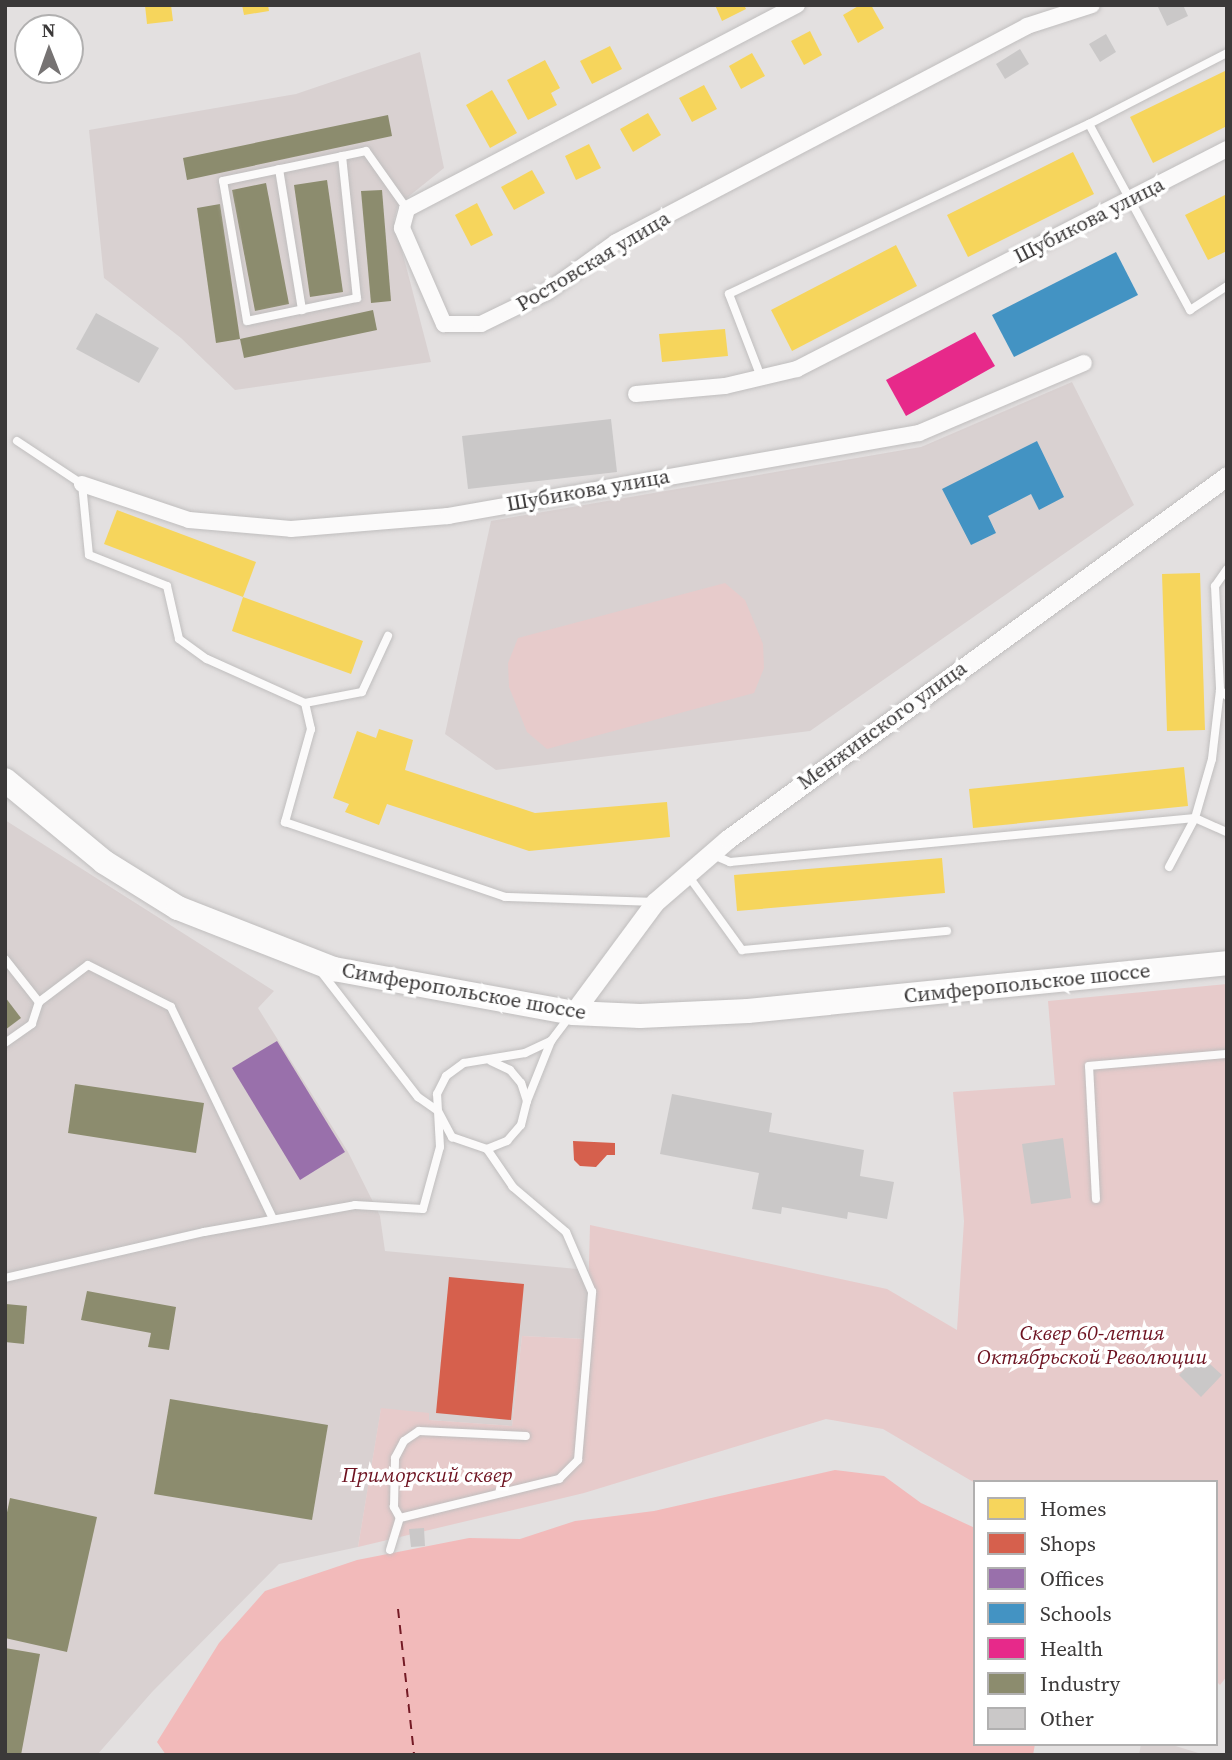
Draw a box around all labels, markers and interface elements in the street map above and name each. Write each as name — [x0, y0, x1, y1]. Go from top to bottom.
north arrow — [14, 14, 84, 84]
text: N — [42, 17, 56, 43]
street label: Шубикова улица — [1010, 171, 1168, 269]
street label: Ростовская улица — [512, 205, 674, 317]
street label: Шубикова улица — [504, 463, 672, 517]
street label: Менжинского улица — [793, 655, 971, 795]
street label: Симферопольское шоссе — [340, 957, 588, 1025]
street label: Симферопольское шоссе — [903, 958, 1151, 1008]
park label: Сквер 60-летия Октябрьской Революции — [977, 1320, 1207, 1370]
park label: Приморский сквер — [342, 1462, 512, 1488]
legend — [973, 1480, 1218, 1746]
text: Homes — [1040, 1494, 1106, 1523]
text: Shops — [1040, 1529, 1096, 1558]
text: Offices — [1040, 1564, 1104, 1593]
text: Schools — [1040, 1599, 1112, 1628]
text: Health — [1040, 1634, 1103, 1663]
text: Industry — [1040, 1669, 1120, 1698]
text: Other — [1040, 1704, 1094, 1733]

